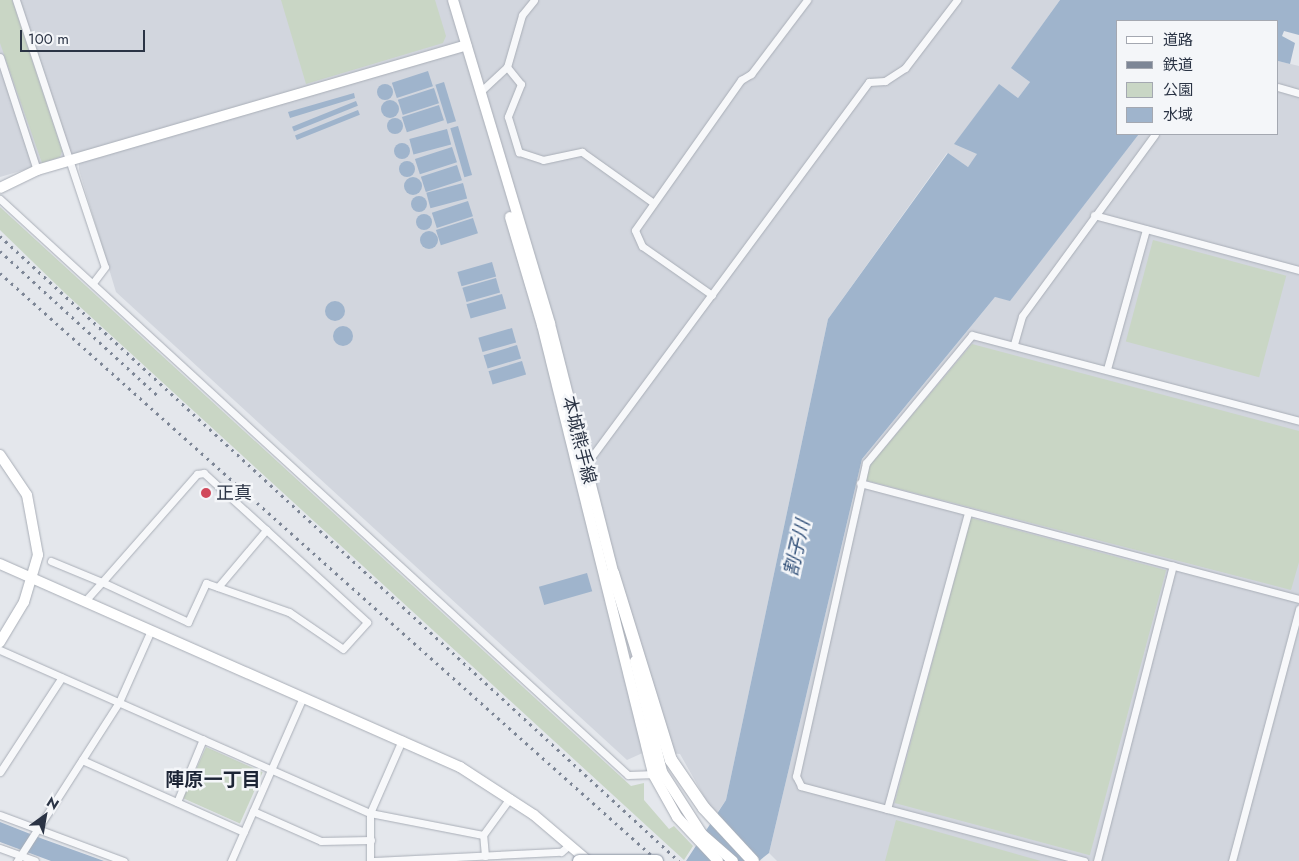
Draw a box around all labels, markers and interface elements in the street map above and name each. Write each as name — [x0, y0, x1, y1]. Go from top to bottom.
scale bar — [22, 20, 148, 52]
legend — [1116, 20, 1279, 135]
text: 100 m — [28, 28, 69, 50]
text: 道路 — [1163, 29, 1193, 51]
text: 鉄道 — [1163, 54, 1193, 76]
text: 公園 — [1163, 79, 1193, 101]
text: 水域 — [1163, 104, 1193, 126]
street label: 本城熊手線 — [558, 394, 600, 486]
place label: 正真 — [216, 482, 252, 504]
marker: 正真 — [200, 487, 212, 499]
water label: 割子川 — [779, 518, 815, 578]
district label: 陣原一丁目 — [166, 769, 260, 791]
north arrow — [20, 791, 70, 841]
text: N — [43, 792, 63, 815]

